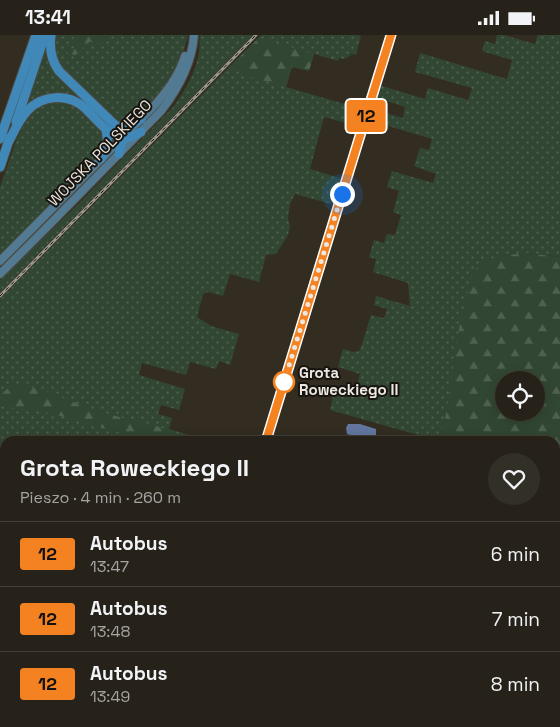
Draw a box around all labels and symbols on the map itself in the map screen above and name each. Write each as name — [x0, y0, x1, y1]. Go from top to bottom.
street label: WOJSKA POLSKIEGO — [44, 95, 155, 210]
line badge: 12 — [344, 100, 388, 132]
your location — [330, 182, 355, 207]
place label: Grota Roweckiego II — [299, 363, 398, 399]
marker: Grota Roweckiego II — [273, 371, 295, 393]

